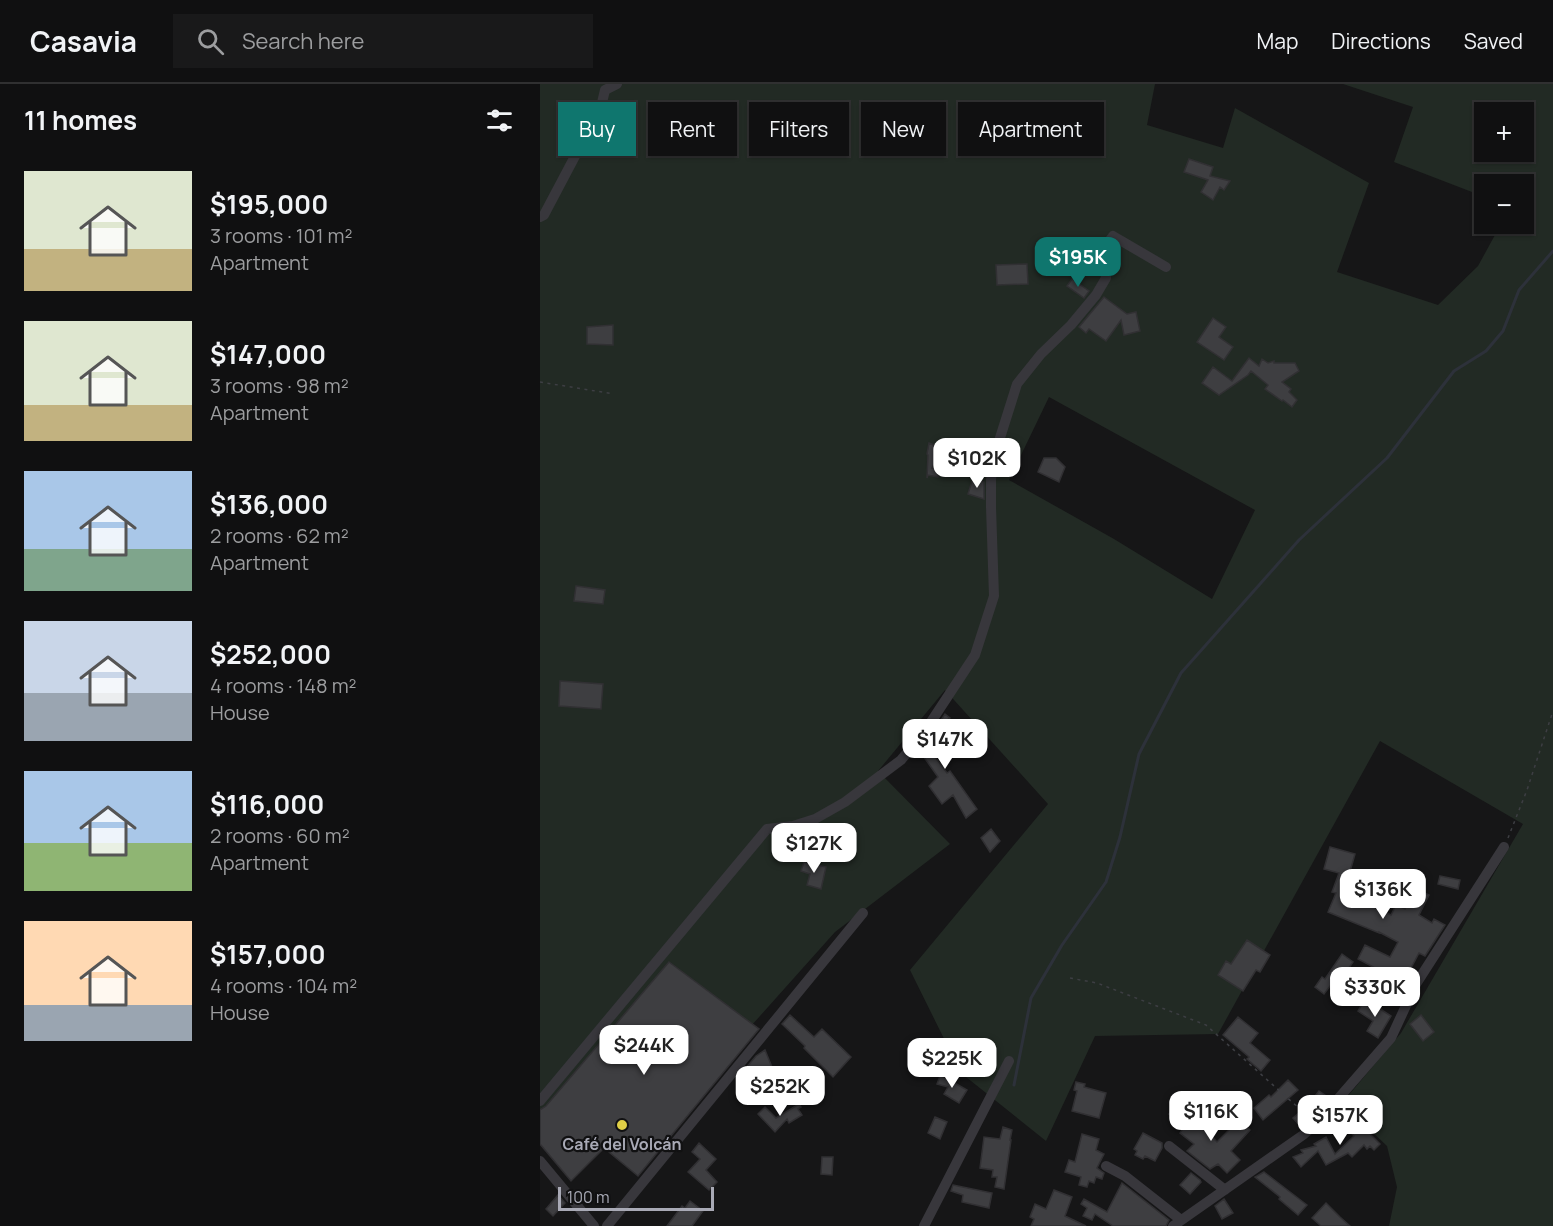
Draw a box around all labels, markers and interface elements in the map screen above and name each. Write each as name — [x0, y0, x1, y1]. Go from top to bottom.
search box — [173, 14, 593, 68]
text: Casavia — [30, 22, 137, 60]
icon: search — [194, 25, 227, 58]
text: Search here — [242, 26, 364, 56]
text: Map — [1257, 27, 1298, 55]
text: Directions — [1331, 27, 1431, 55]
text: Saved — [1464, 27, 1523, 55]
text: 11 homes — [24, 102, 137, 138]
chip: Buy — [558, 102, 636, 156]
chip: Rent — [648, 102, 737, 156]
chip: Filters — [749, 102, 849, 156]
chip: New — [861, 102, 946, 156]
chip: Apartment — [958, 102, 1104, 156]
map controls — [1474, 102, 1534, 234]
button: + — [1474, 102, 1534, 162]
icon: filters — [483, 104, 516, 137]
button: − — [1474, 174, 1534, 234]
text: $195,000 — [210, 186, 328, 222]
icon: home — [72, 195, 144, 267]
text: 3 rooms · 101 m² — [210, 222, 352, 249]
pin: $195K — [1036, 237, 1120, 288]
text: $195K — [1049, 243, 1107, 270]
text: Apartment — [210, 249, 309, 276]
text: $147,000 — [210, 336, 326, 372]
icon: home — [72, 345, 144, 417]
text: 3 rooms · 98 m² — [210, 372, 349, 399]
text: Apartment — [210, 399, 309, 426]
pin: $102K — [935, 438, 1019, 489]
text: $102K — [947, 444, 1007, 471]
text: $136,000 — [210, 486, 328, 522]
icon: home — [72, 495, 144, 567]
text: 2 rooms · 62 m² — [210, 522, 349, 549]
text: Apartment — [210, 549, 309, 576]
text: $252,000 — [210, 636, 331, 672]
icon: home — [72, 645, 144, 717]
text: 4 rooms · 148 m² — [210, 672, 357, 699]
text: House — [210, 699, 270, 726]
pin: $147K — [903, 719, 987, 770]
text: $147K — [916, 725, 974, 752]
text: $116,000 — [210, 786, 324, 822]
icon: home — [72, 795, 144, 867]
text: 2 rooms · 60 m² — [210, 822, 350, 849]
pin: $127K — [772, 823, 856, 874]
text: $127K — [786, 829, 842, 856]
text: Apartment — [210, 849, 309, 876]
pin: $136K — [1341, 869, 1425, 920]
text: $136K — [1354, 875, 1412, 902]
text: $157,000 — [210, 936, 326, 972]
icon: home — [72, 945, 144, 1017]
pin: $330K — [1333, 967, 1417, 1018]
text: 4 rooms · 104 m² — [210, 972, 357, 999]
text: $330K — [1344, 973, 1406, 1000]
text: House — [210, 999, 270, 1026]
pin: $244K — [602, 1025, 686, 1076]
text: $244K — [613, 1031, 675, 1058]
pin: $225K — [910, 1038, 994, 1089]
text: $225K — [921, 1044, 983, 1071]
pin: $252K — [738, 1066, 822, 1117]
text: $252K — [750, 1072, 810, 1099]
pin: $116K — [1169, 1091, 1253, 1142]
pin: $157K — [1298, 1095, 1382, 1146]
text: $116K — [1183, 1097, 1239, 1124]
text: $157K — [1312, 1101, 1368, 1128]
marker: Café del Volcán — [615, 1118, 629, 1132]
place label: Café del Volcán — [562, 1133, 682, 1155]
scale bar — [558, 1184, 714, 1212]
text: 100 m — [567, 1186, 610, 1208]

